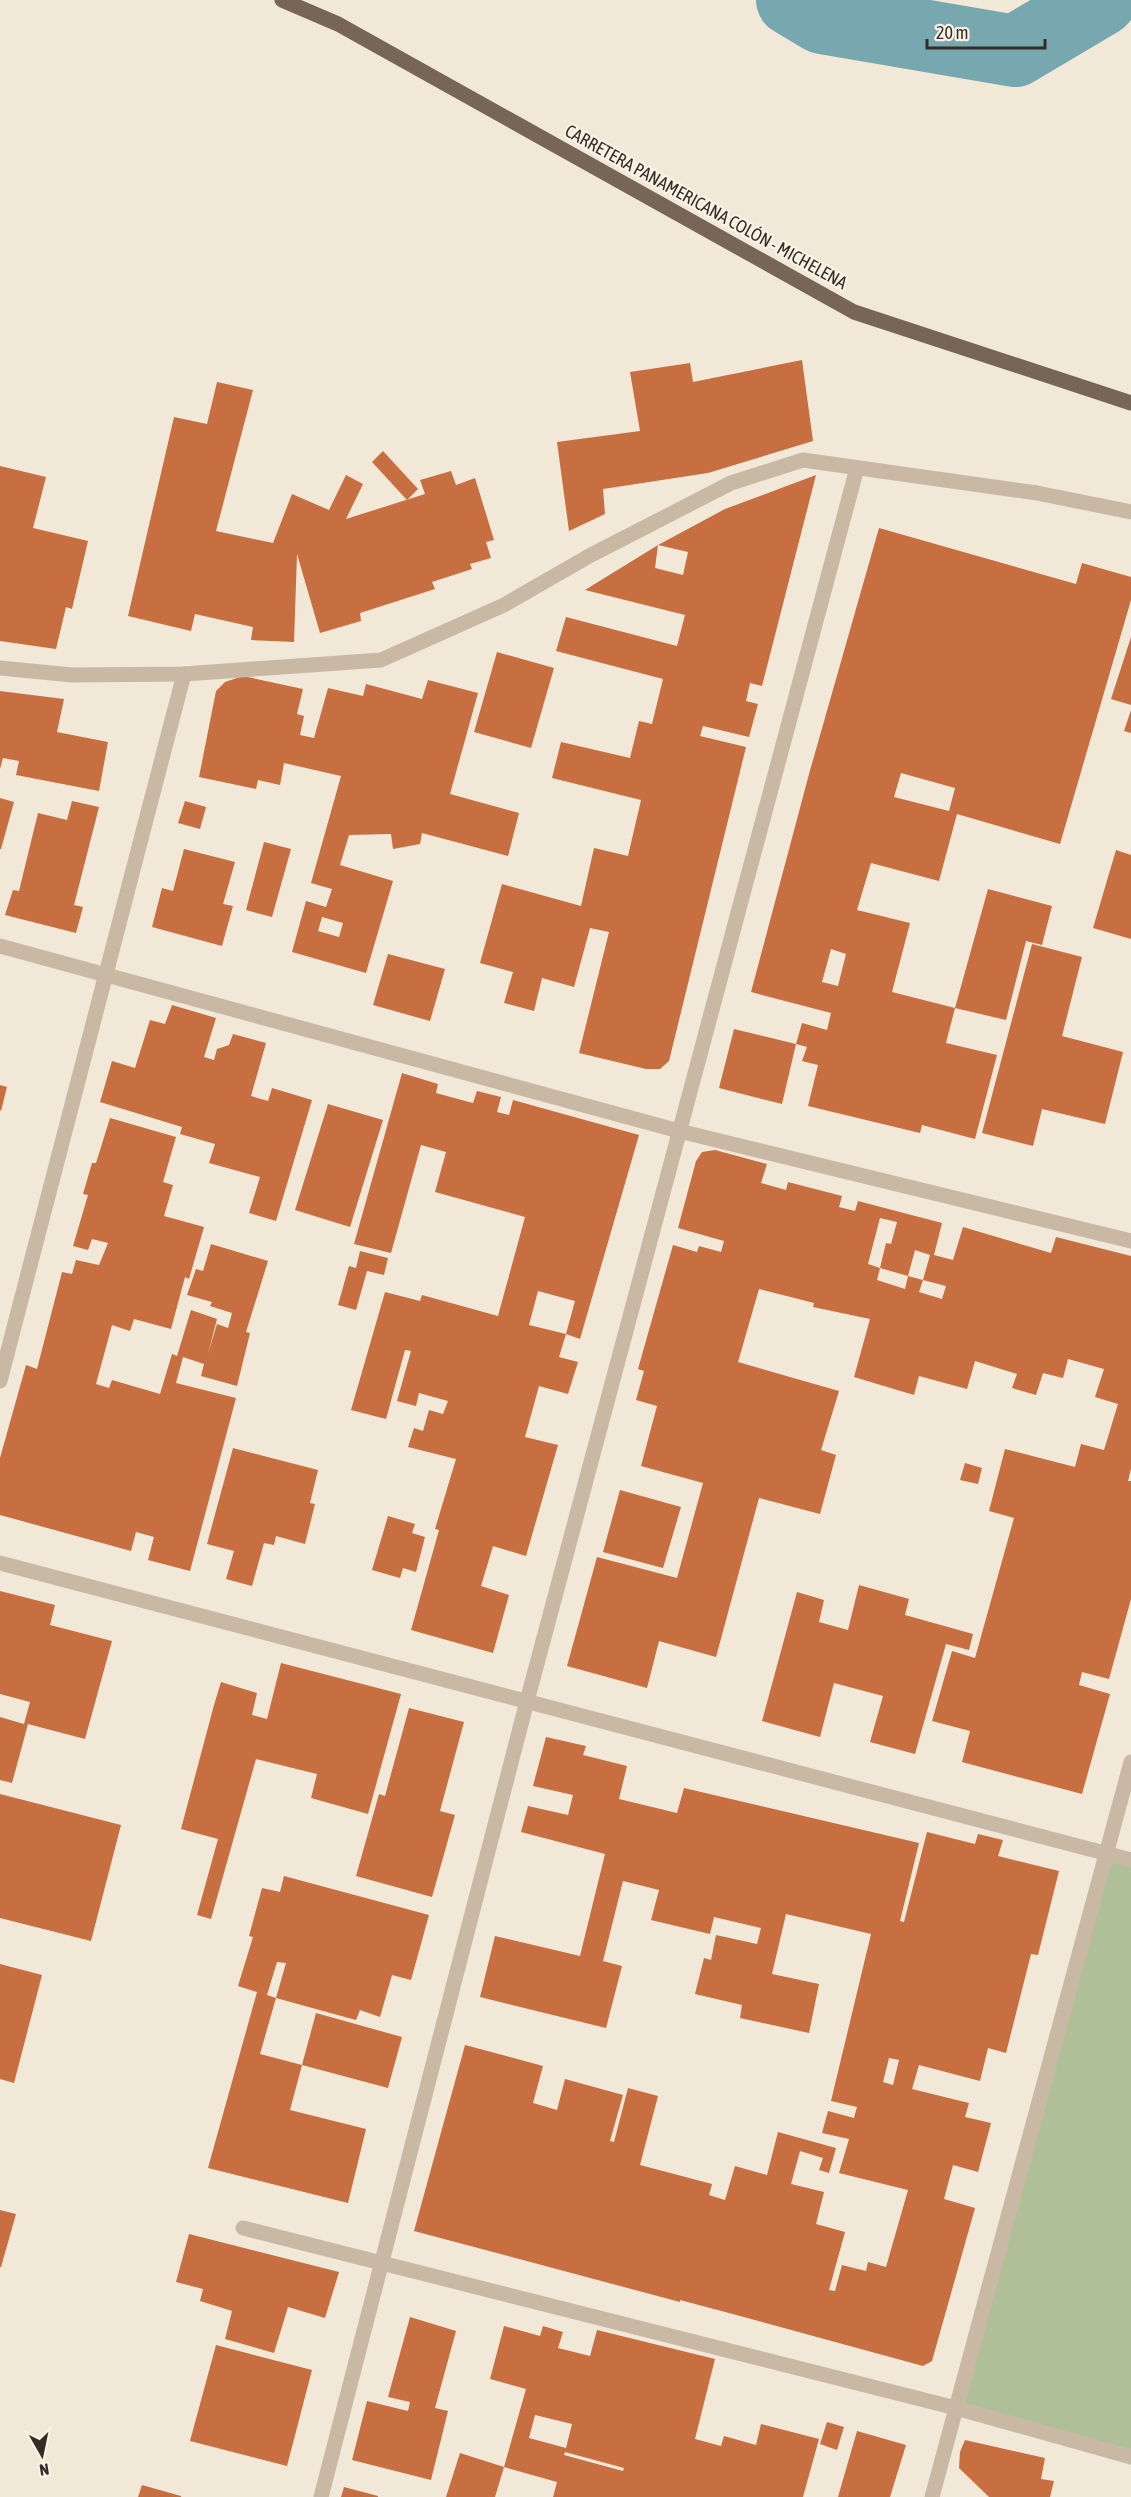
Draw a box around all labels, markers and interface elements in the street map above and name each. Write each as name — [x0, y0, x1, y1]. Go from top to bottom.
scale bar — [927, 12, 1046, 50]
text: 20 m — [936, 22, 968, 43]
street label: CARRETERA PANAMERICANA COLÓN - MICHELENA — [562, 120, 851, 293]
north arrow — [12, 2425, 72, 2485]
text: N — [38, 2460, 50, 2479]

